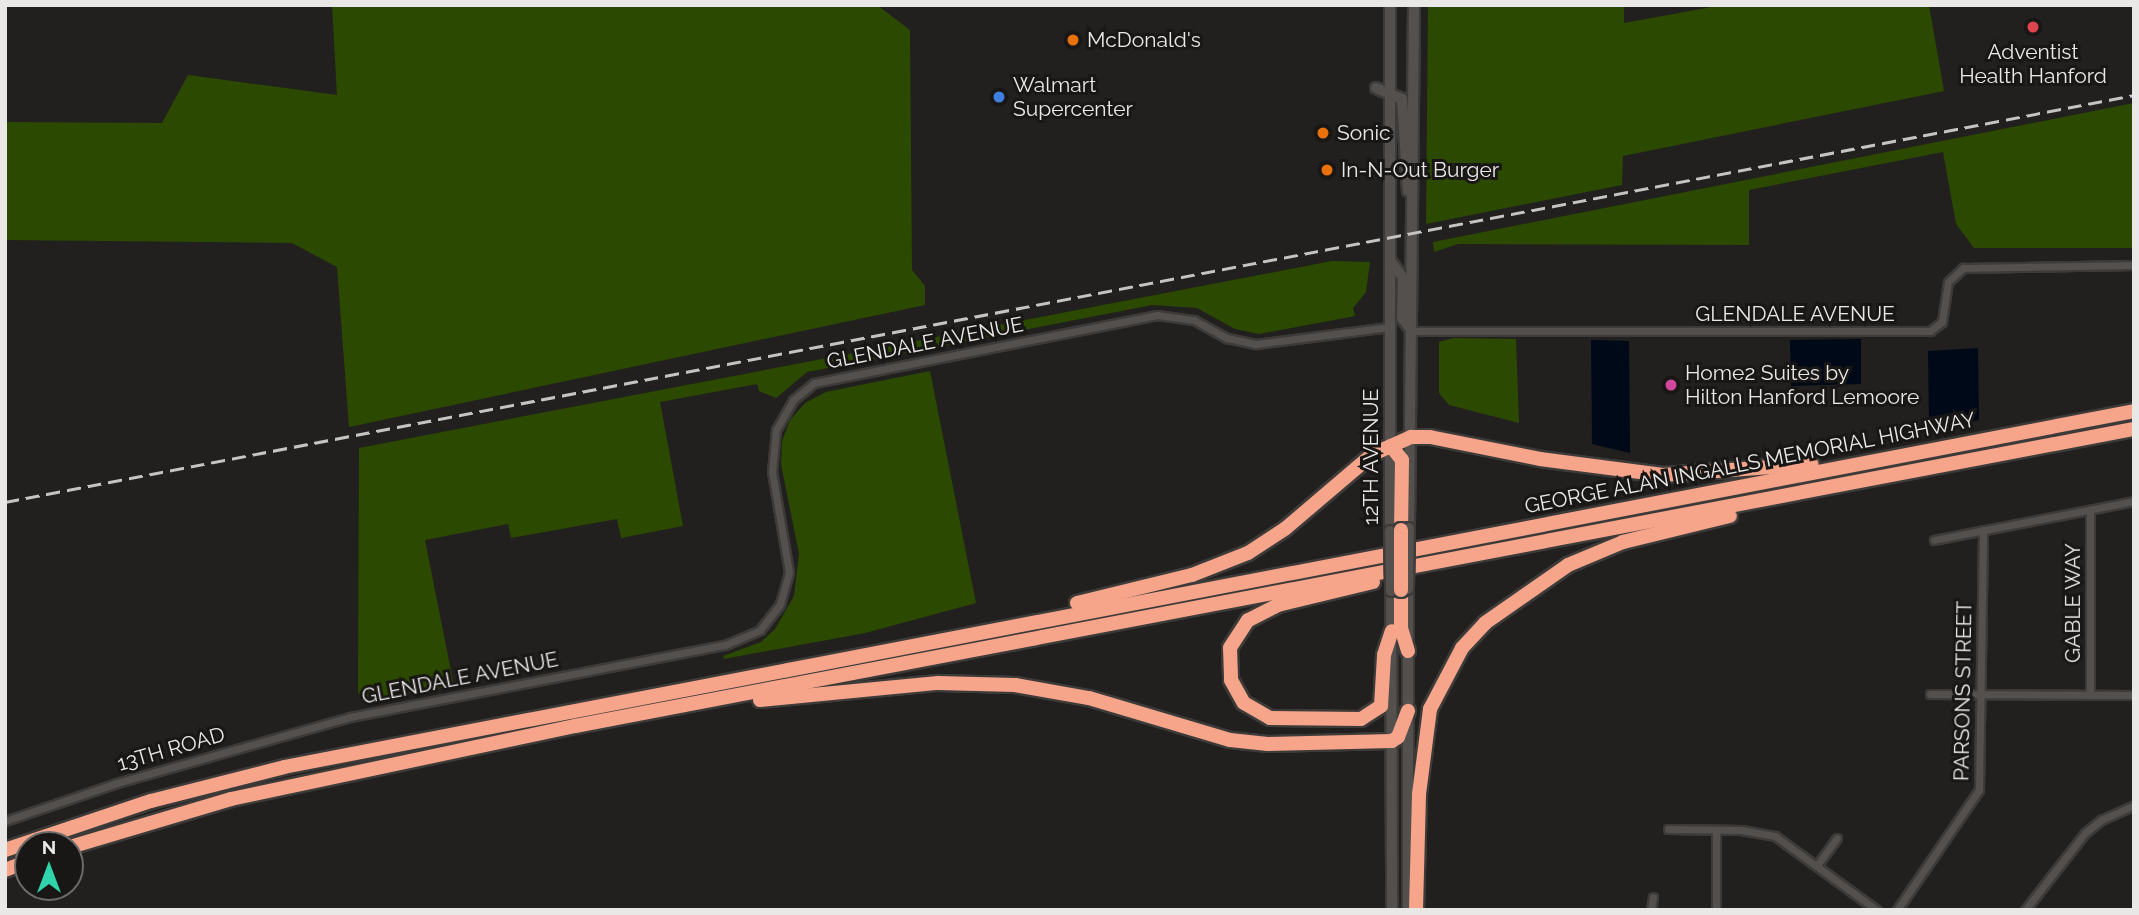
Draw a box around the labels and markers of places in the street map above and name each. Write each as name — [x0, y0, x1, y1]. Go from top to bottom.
marker: Adventist Health Hanford — [2023, 17, 2043, 37]
place label: McDonald's — [1087, 27, 1201, 53]
marker: McDonald's — [1065, 32, 1081, 48]
place label: Adventist Health Hanford — [1959, 39, 2107, 89]
place label: Walmart Supercenter — [1013, 72, 1133, 122]
marker: Walmart Supercenter — [991, 89, 1007, 105]
place label: Sonic — [1337, 120, 1391, 146]
marker: Sonic — [1315, 125, 1331, 141]
place label: In-N-Out Burger — [1341, 157, 1499, 183]
marker: In-N-Out Burger — [1319, 162, 1335, 178]
place label: Home2 Suites by Hilton Hanford Lemoore — [1685, 360, 1919, 410]
marker: Home2 Suites by Hilton Hanford Lemoore — [1663, 377, 1679, 393]

